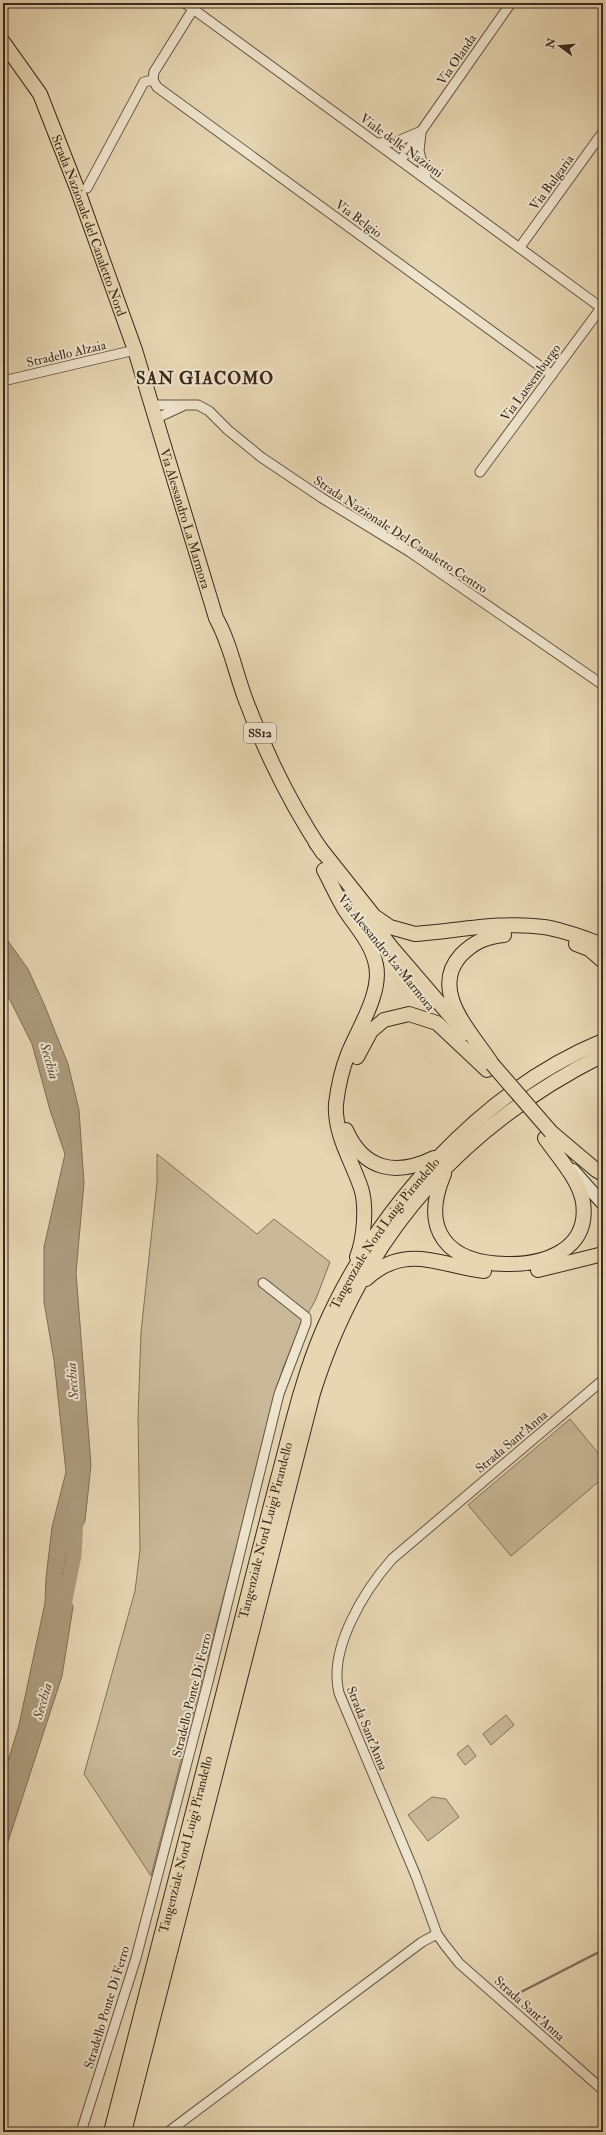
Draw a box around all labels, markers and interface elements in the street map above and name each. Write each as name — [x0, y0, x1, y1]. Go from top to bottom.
north arrow — [540, 26, 580, 66]
street label: Via Olanda — [434, 31, 480, 88]
text: N — [543, 36, 559, 51]
street label: Viale delle Nazioni — [357, 110, 447, 182]
street label: Strada Nazionale del Canaletto Nord — [48, 133, 129, 319]
street label: Via Bulgaria — [526, 151, 578, 213]
street label: Via Belgio — [332, 196, 385, 241]
street label: Stradello Alzaia — [25, 337, 108, 371]
street label: Via Lussemburgo — [497, 341, 564, 424]
district label: SAN GIACOMO — [136, 368, 274, 389]
street label: Via Alessandro La Marmora — [156, 447, 214, 592]
street label: Strada Nazionale Del Canaletto Centro — [311, 473, 490, 597]
road number: SS12 — [244, 723, 276, 743]
street label: Via Alessandro La Marmora — [334, 891, 439, 1015]
water label: Secchia — [36, 1040, 63, 1082]
street label: Tangenziale Nord Luigi Pirandello — [327, 1155, 443, 1312]
water label: Secchia — [62, 1361, 83, 1401]
street label: Strada Sant'Anna — [472, 1406, 552, 1477]
street label: Tangenziale Nord Luigi Pirandello — [235, 1441, 296, 1621]
street label: Stradello Ponte Di Ferro — [169, 1631, 215, 1759]
water label: Secchia — [29, 1680, 56, 1722]
street label: Strada Sant'Anna — [343, 1684, 391, 1773]
street label: Tangenziale Nord Luigi Pirandello — [156, 1755, 216, 1935]
street label: Stradello Ponte Di Ferro — [81, 1944, 133, 2071]
street label: Strada Sant'Anna — [491, 1973, 568, 2045]

